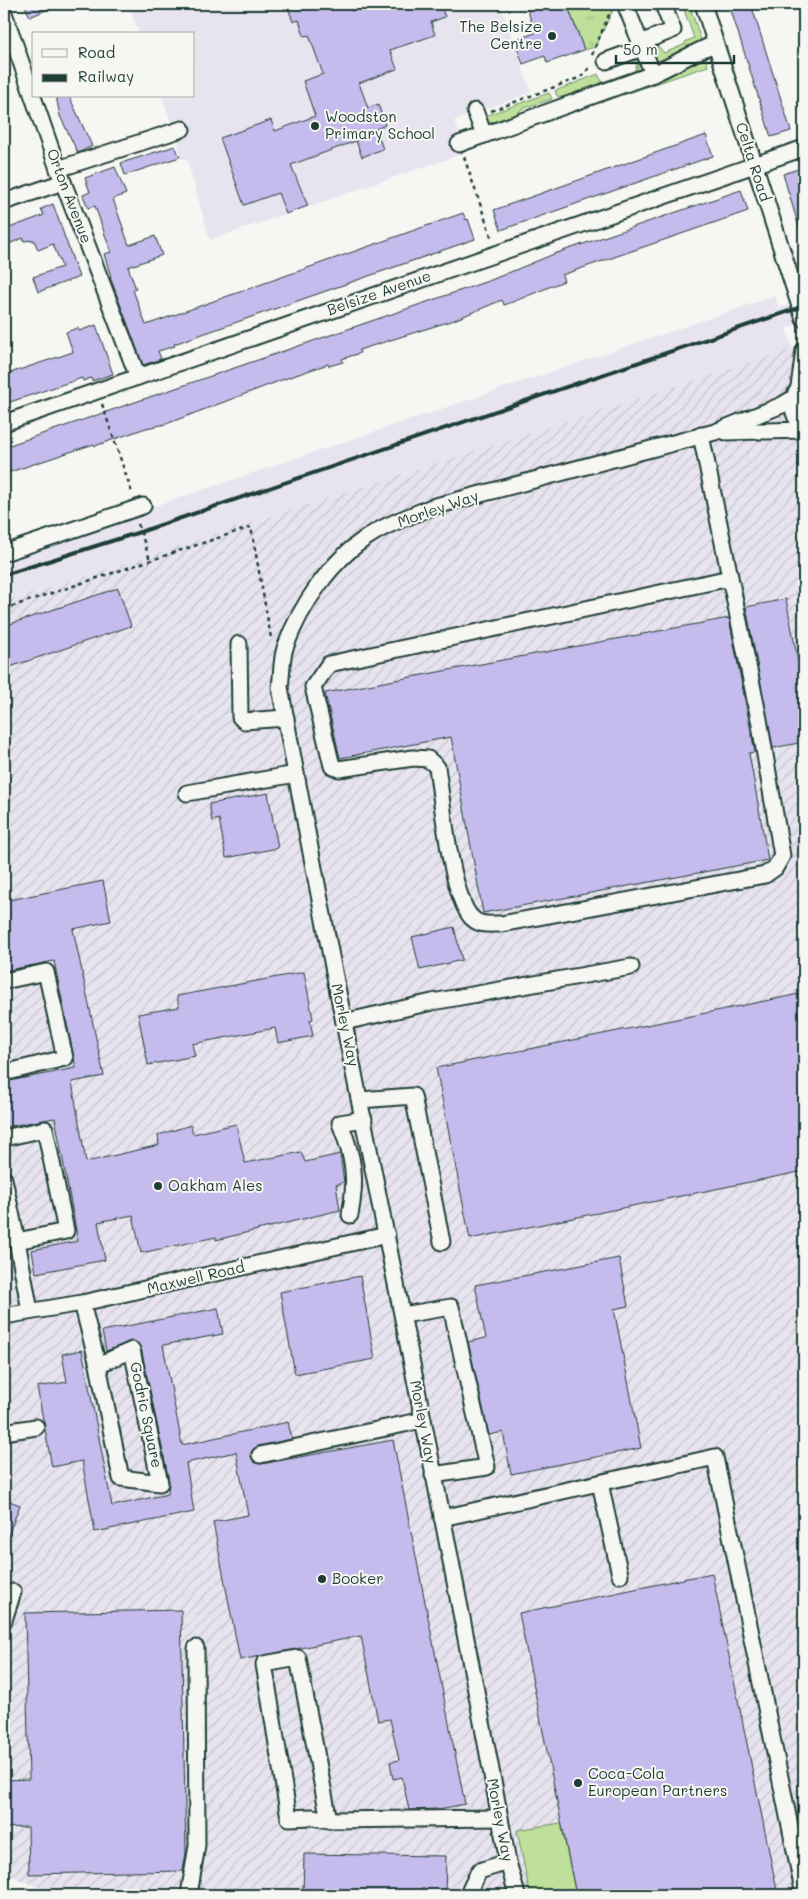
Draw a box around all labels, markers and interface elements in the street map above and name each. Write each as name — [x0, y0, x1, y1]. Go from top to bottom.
place label: The Belsize Centre — [459, 16, 542, 53]
marker: The Belsize Centre — [546, 30, 558, 42]
legend — [32, 32, 195, 98]
scale bar — [616, 32, 733, 64]
text: 50 m — [623, 39, 658, 59]
text: Road — [78, 42, 115, 62]
text: Railway — [78, 66, 134, 86]
place label: Woodston Primary School — [325, 106, 435, 143]
marker: Woodston Primary School — [309, 120, 321, 132]
street label: Celta Road — [732, 120, 776, 204]
street label: Orton Avenue — [43, 145, 97, 246]
street label: Belsize Avenue — [324, 265, 433, 319]
street label: Morley Way — [395, 485, 481, 531]
street label: Morley Way — [327, 981, 365, 1068]
place label: Oakham Ales — [168, 1175, 262, 1195]
marker: Oakham Ales — [152, 1180, 164, 1192]
street label: Maxwell Road — [145, 1256, 247, 1298]
street label: Godric Square — [126, 1360, 168, 1470]
street label: Morley Way — [406, 1378, 442, 1465]
place label: Booker — [332, 1568, 384, 1588]
marker: Booker — [316, 1573, 328, 1585]
place label: Coca-Cola European Partners — [588, 1763, 727, 1800]
street label: Morley Way — [483, 1776, 519, 1863]
marker: Coca-Cola European Partners — [572, 1777, 584, 1789]

